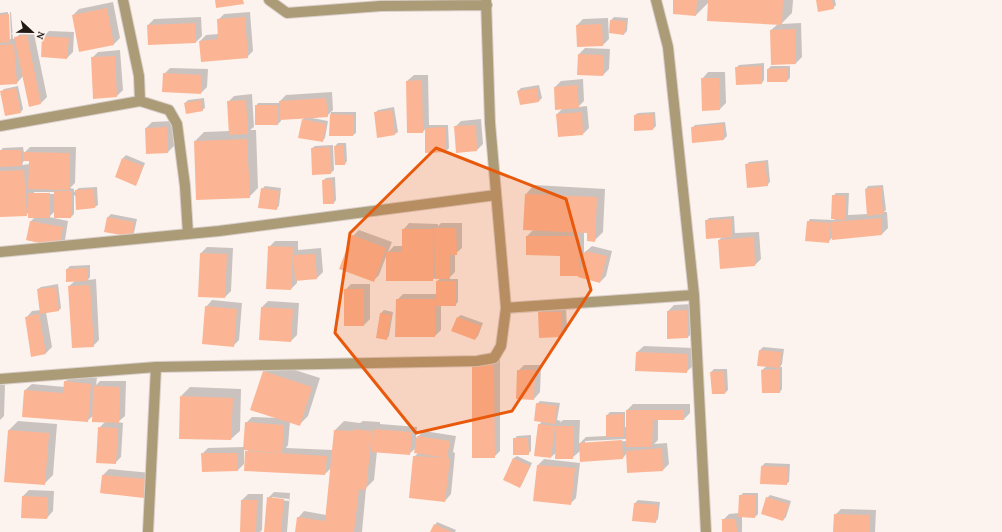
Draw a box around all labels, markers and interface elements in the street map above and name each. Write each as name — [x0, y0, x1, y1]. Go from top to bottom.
north arrow — [12, 12, 52, 52]
text: N — [34, 30, 48, 42]

